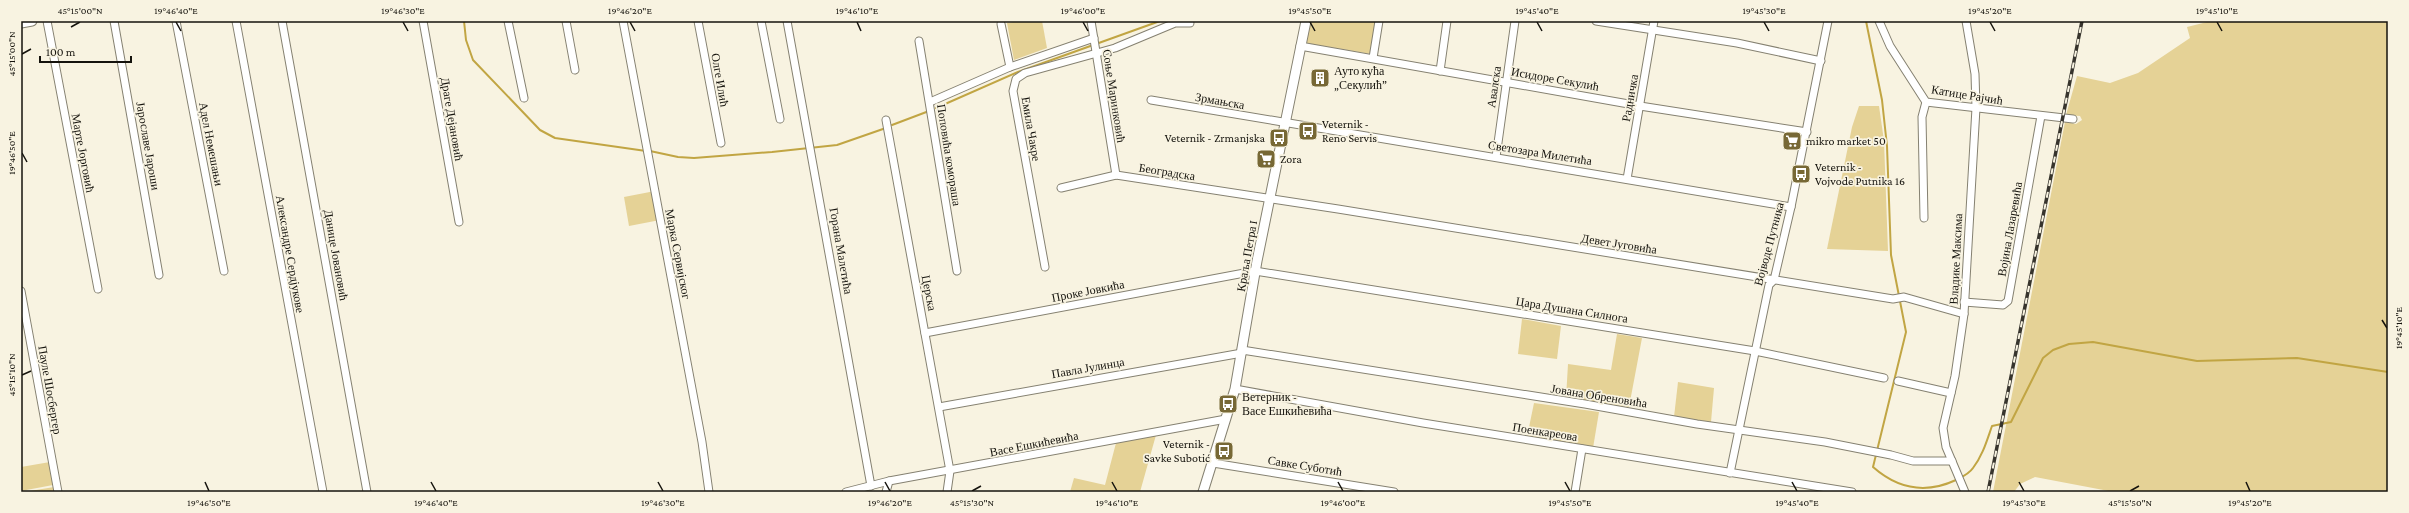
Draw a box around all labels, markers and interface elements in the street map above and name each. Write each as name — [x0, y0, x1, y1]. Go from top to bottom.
text: 45°15'00"N — [57, 5, 103, 16]
text: 19°46'40"E — [154, 5, 198, 16]
text: 19°46'30"E — [381, 5, 425, 16]
text: 19°46'20"E — [608, 5, 652, 16]
text: 19°46'10"E — [836, 5, 879, 16]
text: 19°46'00"E — [1061, 5, 1106, 16]
text: 19°45'50"E — [1289, 5, 1332, 16]
text: 19°45'40"E — [1515, 5, 1559, 16]
text: 19°45'30"E — [1742, 5, 1786, 16]
text: 19°45'20"E — [1968, 5, 2012, 16]
text: 19°45'10"E — [2196, 5, 2239, 16]
text: 45°15'00"N — [6, 31, 17, 77]
scale bar — [40, 38, 131, 64]
text: 100 m — [46, 45, 76, 59]
street label: Соње Маринковић — [1100, 48, 1128, 144]
street label: Олге Илић — [708, 52, 732, 108]
place label: Ауто кућа „Секулић” — [1334, 64, 1387, 92]
street label: Исидоре Секулић — [1510, 64, 1600, 94]
street label: Авалска — [1484, 65, 1504, 109]
building icon: Ауто кућа „Секулић” — [1309, 67, 1331, 89]
street label: Радничка — [1619, 73, 1641, 123]
street label: Драге Дејановић — [438, 76, 466, 162]
street label: Катице Рајчић — [1930, 82, 2004, 108]
street label: Зрмањска — [1194, 90, 1246, 112]
street label: Емила Чакре — [1018, 96, 1044, 162]
street label: Јарославе Јароши — [133, 101, 163, 192]
street label: Адел Немешањи — [196, 101, 226, 188]
street label: Поповића комораша — [934, 103, 964, 208]
street label: Марте Јорговић — [68, 112, 98, 194]
place label: Veternik - Reno Servis — [1322, 117, 1377, 145]
bus stop icon: Veternik - Reno Servis — [1297, 120, 1319, 142]
bus stop icon: Veternik - Zrmanjska — [1268, 127, 1290, 149]
supermarket icon: mikro market 50 — [1781, 130, 1803, 152]
text: 19°46'50"E — [6, 131, 17, 175]
place label: Veternik - Zrmanjska — [1165, 131, 1265, 145]
place label: mikro market 50 — [1806, 134, 1886, 148]
street label: Светозара Милетића — [1487, 138, 1594, 168]
supermarket icon: Zora — [1255, 148, 1277, 170]
place label: Zora — [1280, 152, 1302, 166]
place label: Veternik - Vojvode Putnika 16 — [1815, 160, 1905, 188]
street label: Београдска — [1138, 161, 1197, 183]
bus stop icon: Veternik - Vojvode Putnika 16 — [1790, 163, 1812, 185]
street label: Војина Лазаревића — [1995, 180, 2025, 278]
street label: Александре Сердјукове — [273, 194, 307, 314]
street label: Војводе Путника — [1751, 200, 1787, 287]
street label: Горана Малетића — [826, 207, 856, 296]
street label: Данице Јовановић — [321, 208, 351, 302]
street label: Марка Сервијског — [662, 208, 694, 300]
street label: Владике Максима — [1947, 212, 1965, 305]
street label: Краља Петра I — [1234, 219, 1260, 293]
street label: Девет Југовића — [1580, 231, 1659, 257]
street label: Церска — [919, 274, 939, 313]
street label: Проке Јовкића — [1050, 277, 1126, 305]
street label: Цара Душана Силнога — [1515, 294, 1630, 326]
text: 19°45'10"E — [2393, 306, 2404, 349]
street label: Пауле Шосбергер — [35, 345, 65, 435]
text: 45°15'10"N — [6, 353, 17, 397]
street label: Павла Јулинца — [1050, 355, 1126, 381]
street label: Јована Обреновића — [1550, 381, 1649, 411]
place label: Ветерник - Васе Ешкићевића — [1242, 390, 1333, 418]
bus stop icon: Ветерник - Васе Ешкићевића — [1217, 393, 1239, 415]
street label: Поенкареова — [1511, 420, 1579, 444]
street label: Васе Ешкићевића — [989, 428, 1080, 459]
place label: Veternik - Savke Subotić — [1144, 437, 1210, 465]
bus stop icon: Veternik - Savke Subotić — [1213, 440, 1235, 462]
street label: Савке Суботић — [1267, 453, 1343, 479]
text: 19°46'50"E — [187, 497, 231, 508]
text: 19°46'40"E — [414, 497, 458, 508]
text: 19°46'30"E — [641, 497, 685, 508]
text: 19°46'20"E — [868, 497, 912, 508]
text: 45°15'30"N — [950, 497, 995, 508]
text: 19°46'10"E — [1096, 497, 1139, 508]
text: 19°46'00"E — [1321, 497, 1366, 508]
text: 19°45'50"E — [1549, 497, 1592, 508]
text: 19°45'40"E — [1775, 497, 1819, 508]
text: 19°45'30"E — [2002, 497, 2046, 508]
text: 45°15'50"N — [2108, 497, 2153, 508]
text: 19°45'20"E — [2228, 497, 2272, 508]

